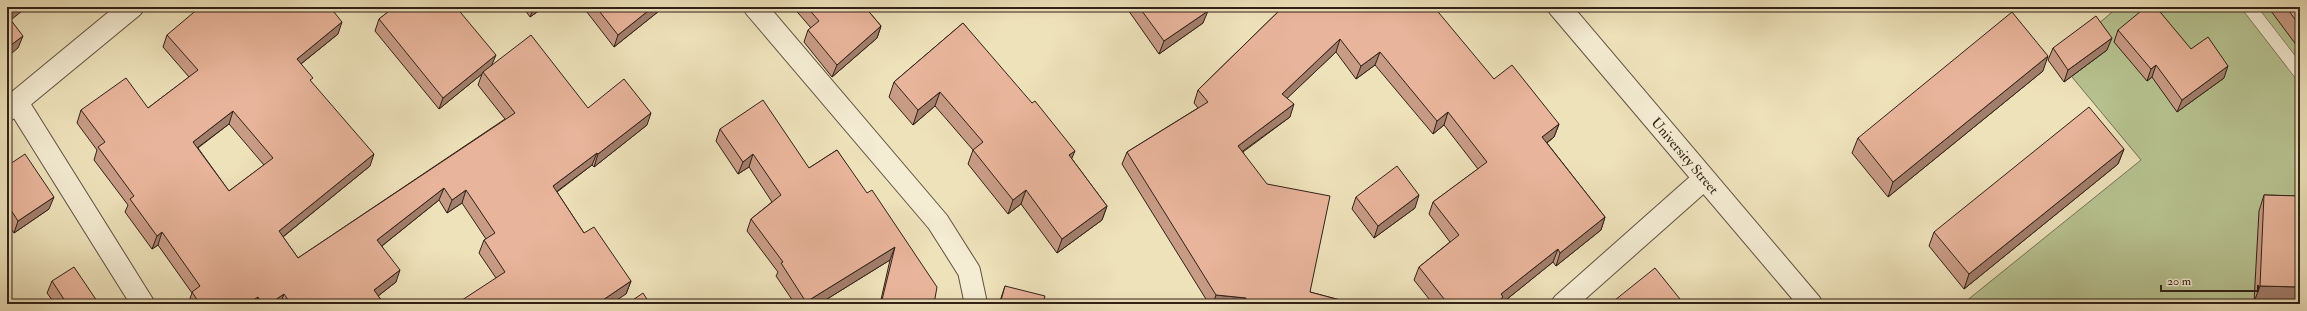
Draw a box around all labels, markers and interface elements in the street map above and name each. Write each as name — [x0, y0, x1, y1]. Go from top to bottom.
street label: University Street — [1647, 114, 1722, 198]
scale bar — [2161, 267, 2258, 293]
text: 20 m — [2167, 274, 2192, 289]

